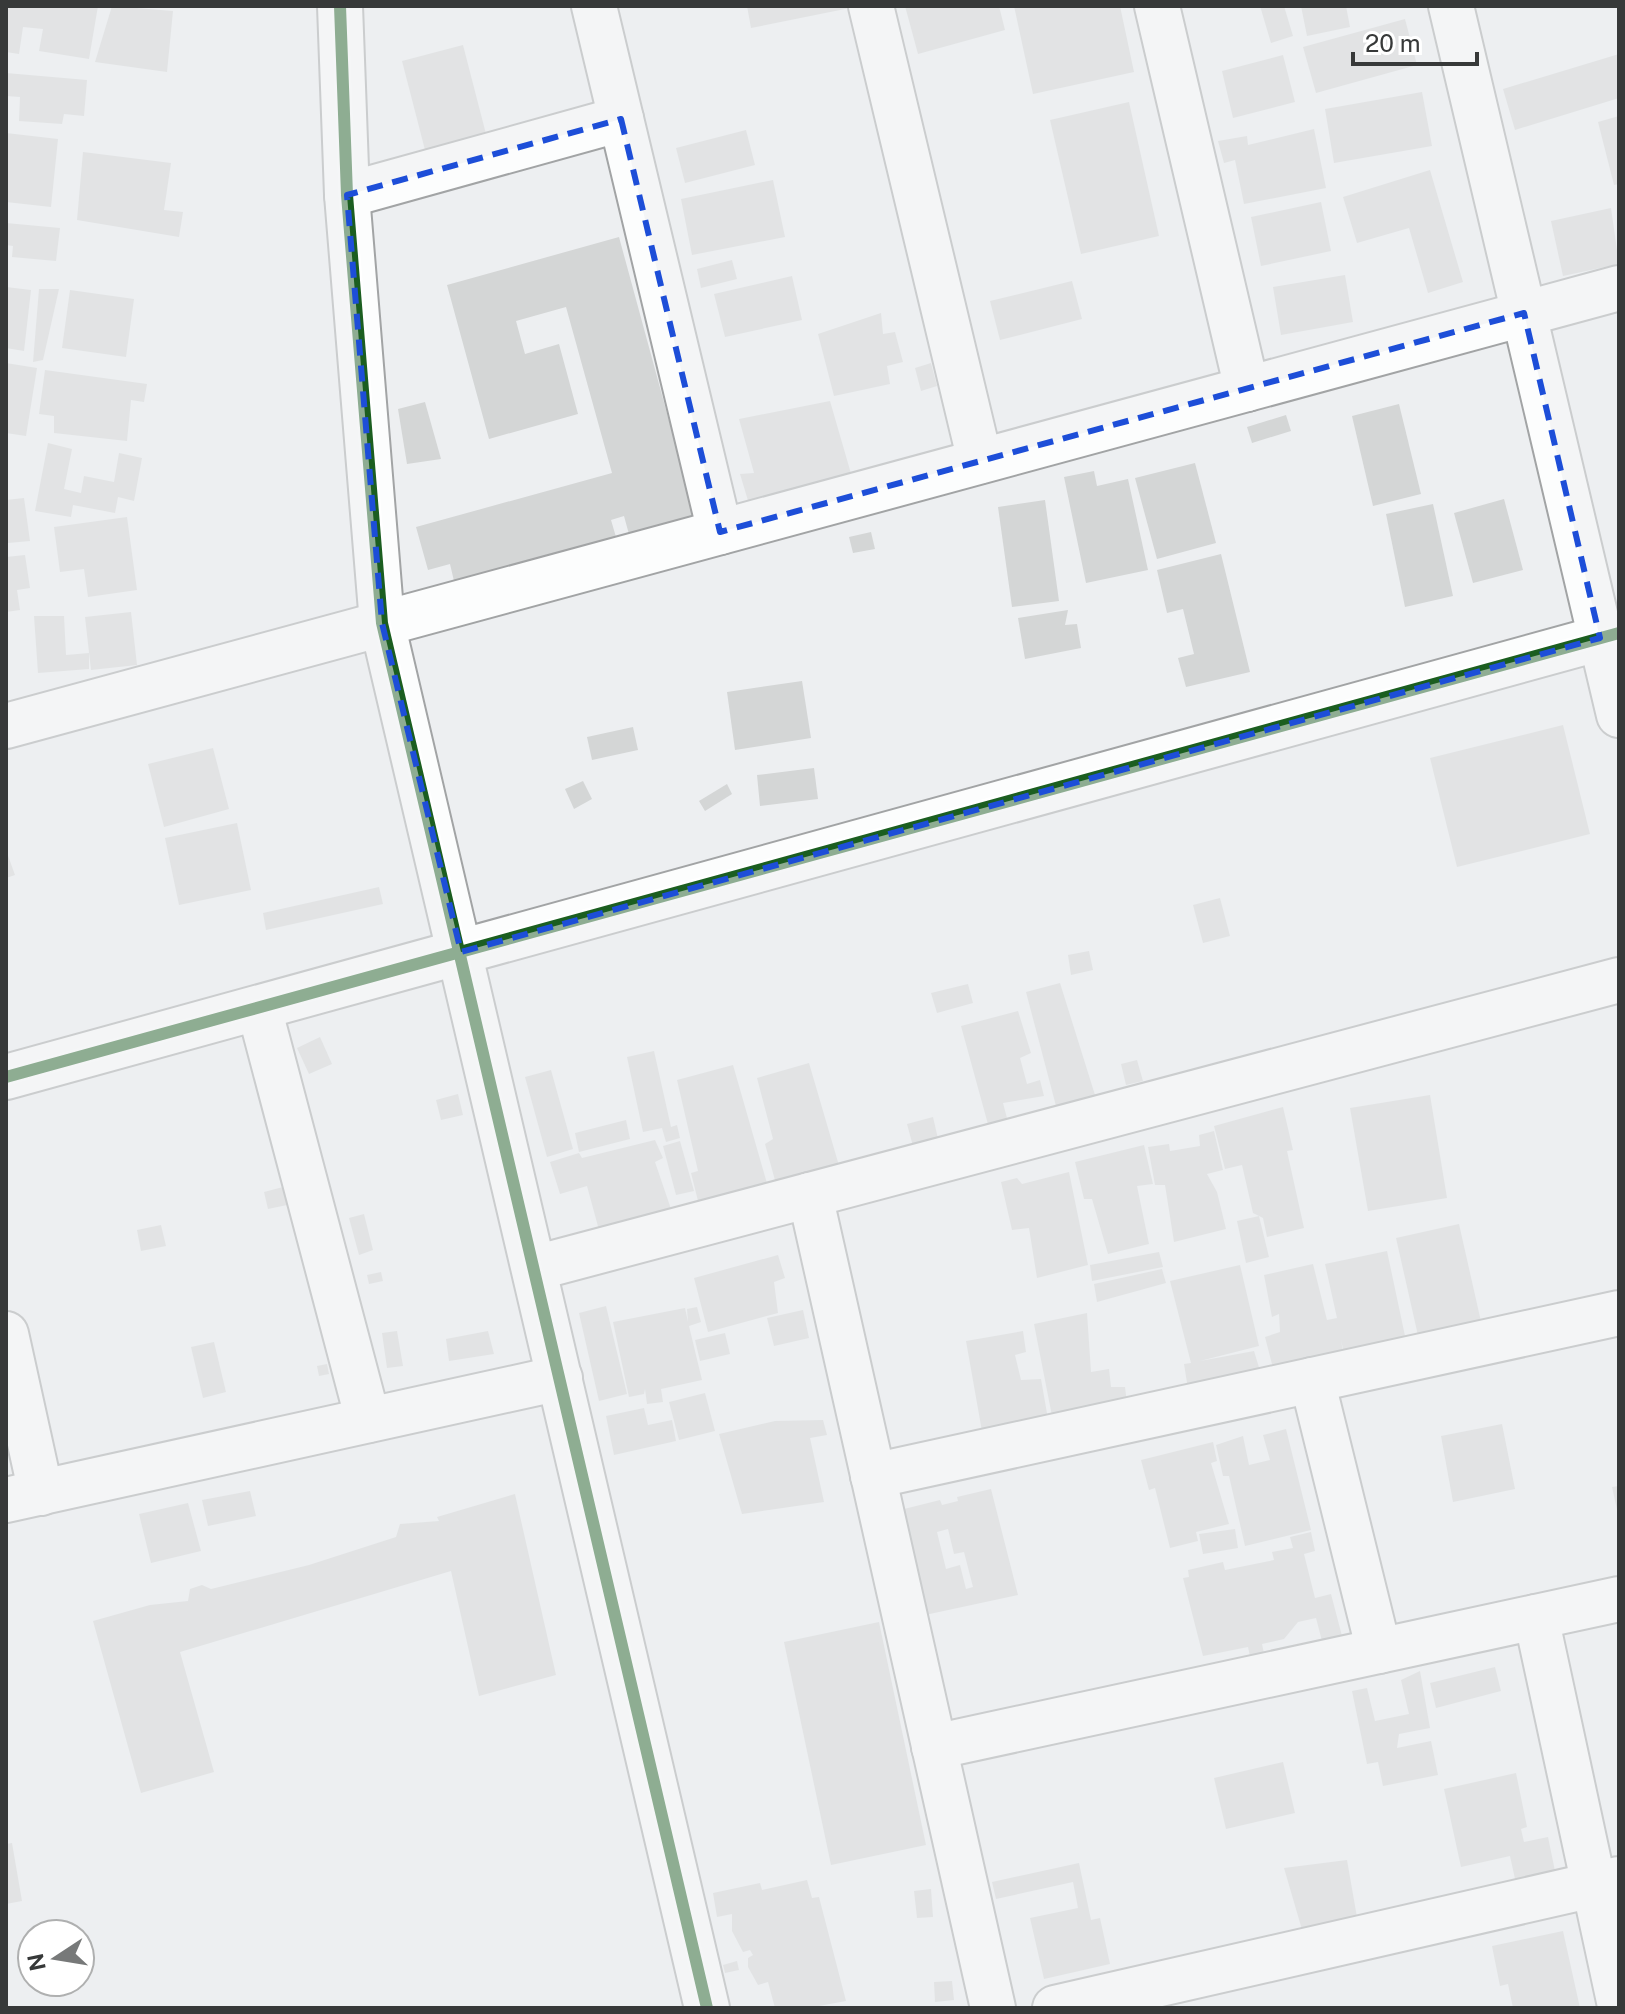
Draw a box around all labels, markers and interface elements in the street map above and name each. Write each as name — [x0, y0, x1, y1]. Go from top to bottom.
scale bar — [1353, 16, 1477, 66]
text: 20 m — [1365, 29, 1421, 57]
north arrow — [16, 1918, 96, 1998]
text: N — [22, 1951, 51, 1973]

